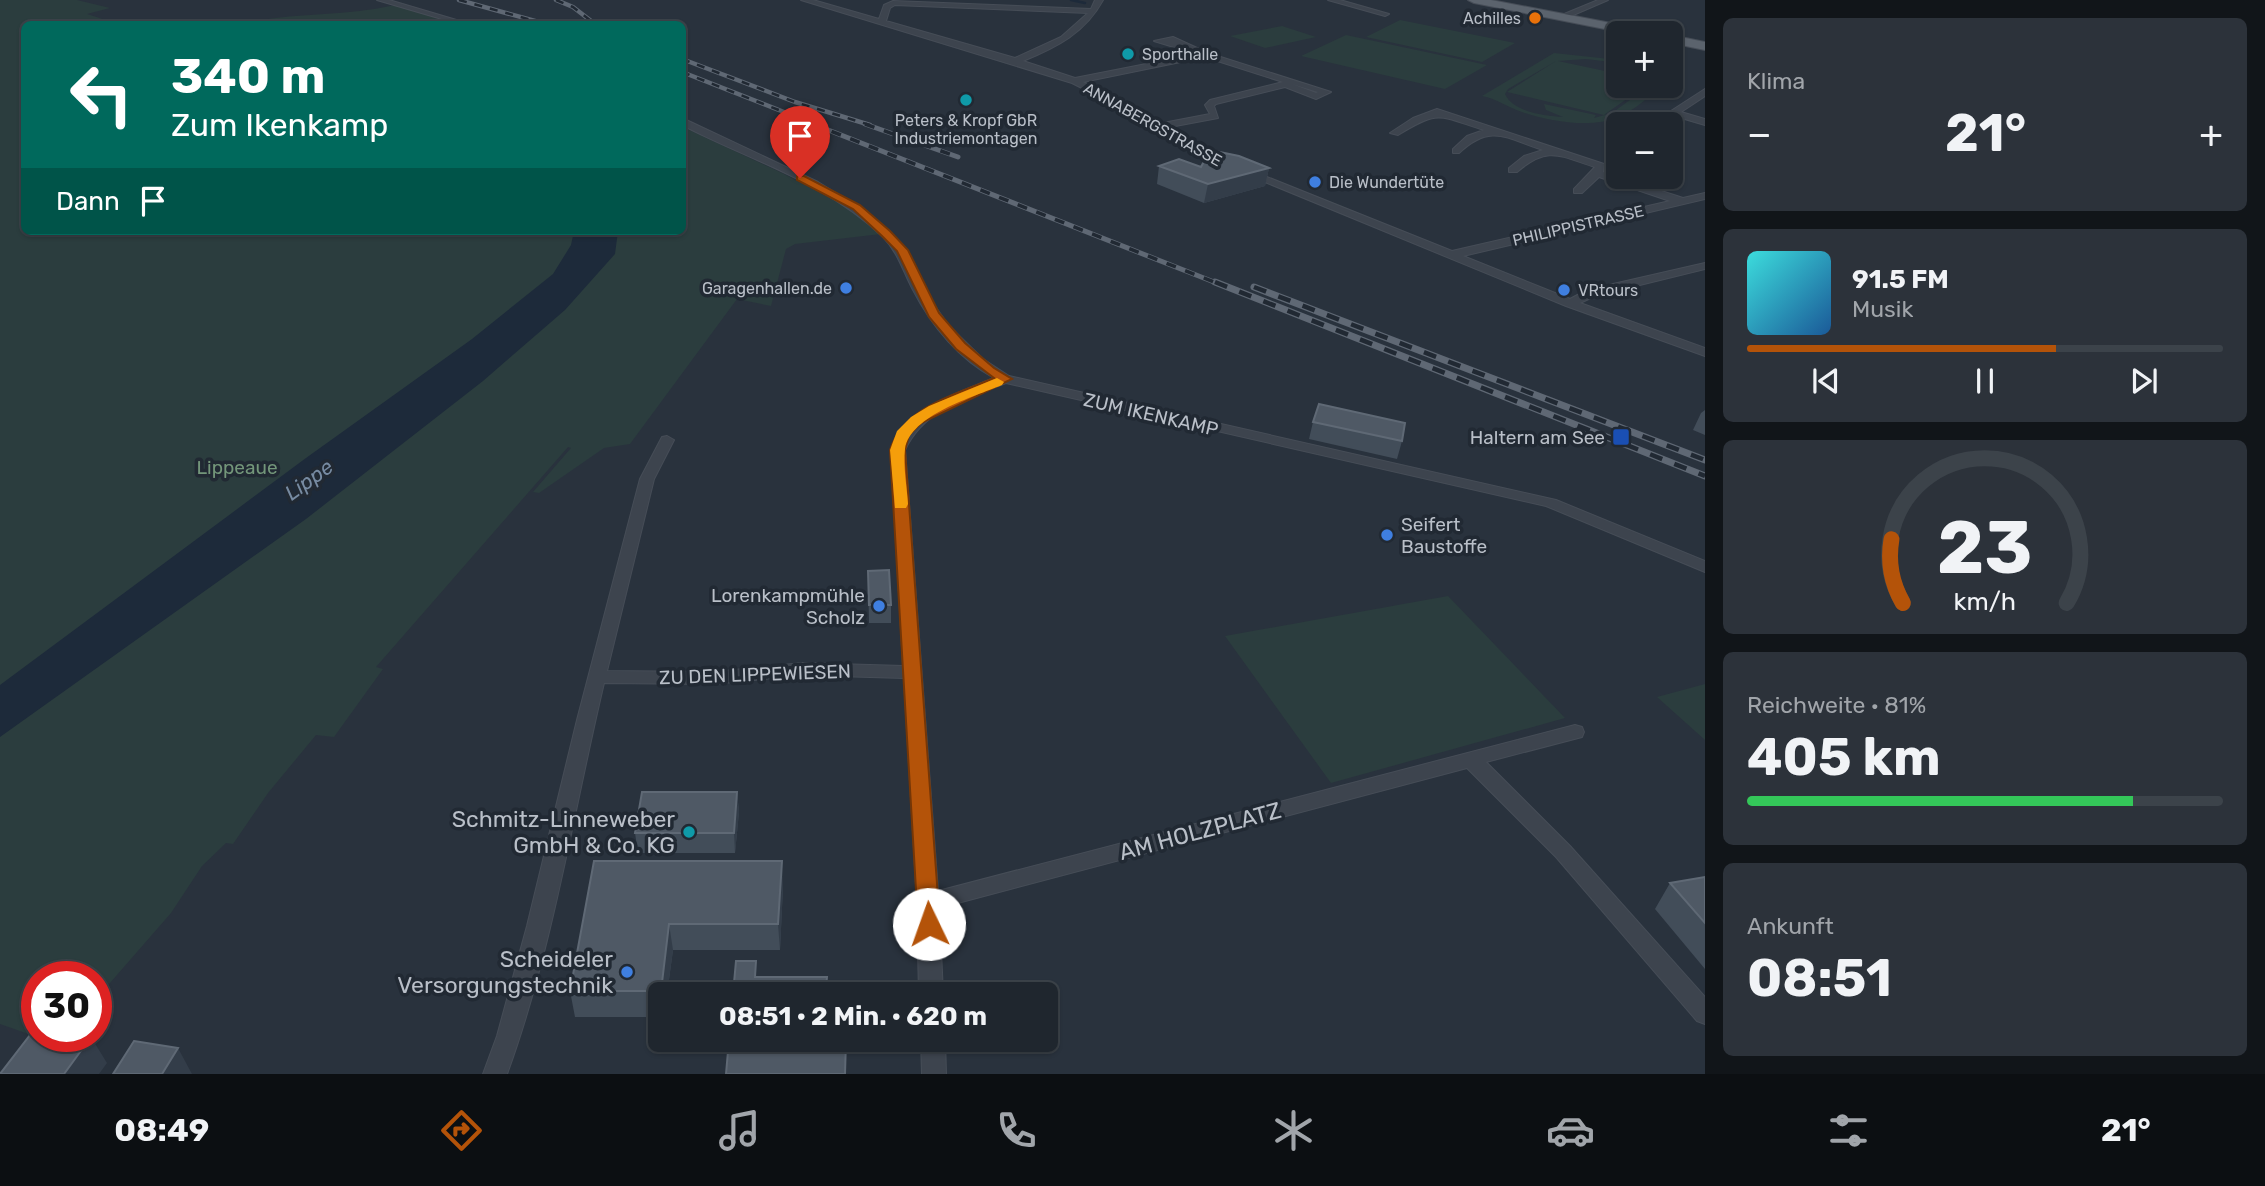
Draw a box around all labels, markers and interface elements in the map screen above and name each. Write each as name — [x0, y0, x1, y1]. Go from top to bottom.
place label: Achilles — [1463, 9, 1521, 28]
marker: Achilles — [1527, 10, 1543, 26]
map controls — [1606, 21, 1683, 189]
button: + — [1606, 21, 1683, 98]
place label: Sporthalle — [1142, 45, 1218, 64]
marker: Sporthalle — [1120, 46, 1136, 62]
text: 340 m — [171, 47, 325, 105]
icon: left — [56, 49, 147, 140]
text: Klima — [1747, 67, 1805, 95]
street label: ANNABERGSTRASSE — [1080, 79, 1225, 170]
marker: Peters & Kropf GbR Industriemontagen — [958, 92, 974, 108]
text: 21° — [1945, 102, 2026, 164]
text: Zum Ikenkamp — [171, 106, 388, 144]
pin — [770, 106, 830, 178]
place label: Peters & Kropf GbR Industriemontagen — [895, 111, 1037, 148]
text: − — [1747, 111, 1772, 157]
text: + — [2199, 111, 2223, 157]
button: − — [1606, 112, 1683, 189]
icon: arrive — [781, 117, 819, 155]
place label: Die Wundertüte — [1329, 173, 1444, 192]
marker: Die Wundertüte — [1307, 174, 1323, 190]
icon: arrive — [134, 182, 172, 220]
text: Dann — [56, 186, 120, 217]
street label: PHILIPPISTRASSE — [1511, 201, 1646, 250]
text: 91.5 FM — [1852, 264, 1949, 295]
place label: Garagenhallen.de — [702, 279, 832, 298]
marker: Garagenhallen.de — [838, 280, 854, 296]
place label: VRtours — [1578, 281, 1638, 300]
marker: VRtours — [1556, 282, 1572, 298]
text: Musik — [1852, 295, 1913, 323]
icon: previous — [1807, 362, 1845, 400]
icon: pause — [1966, 362, 2004, 400]
icon: next — [2125, 362, 2163, 400]
street label: ZUM IKENKAMP — [1081, 388, 1220, 441]
place label: Haltern am See — [1470, 426, 1605, 449]
marker: Haltern am See — [1611, 427, 1631, 447]
water label: Lippe — [280, 454, 338, 505]
park label: Lippeaue — [196, 456, 278, 479]
text: 23 — [1937, 505, 2033, 591]
place label: Seifert Baustoffe — [1401, 513, 1487, 558]
marker: Seifert Baustoffe — [1379, 527, 1395, 543]
place label: Lorenkampmühle Scholz — [711, 584, 865, 629]
text: km/h — [1954, 587, 2016, 616]
marker: Lorenkampmühle Scholz — [871, 598, 887, 614]
street label: ZU DEN LIPPEWIESEN — [659, 660, 851, 689]
text: Reichweite · 81% — [1747, 691, 1926, 719]
text: 405 km — [1747, 726, 1941, 788]
street label: AM HOLZPLATZ — [1116, 796, 1284, 866]
place label: Schmitz-Linneweber GmbH & Co. KG — [452, 805, 675, 859]
marker: Schmitz-Linneweber GmbH & Co. KG — [681, 824, 697, 840]
position arrow — [892, 887, 966, 961]
text: Ankunft — [1747, 912, 1834, 940]
place label: Scheideler Versorgungstechnik — [397, 945, 613, 999]
text: 08:51 — [1747, 947, 1892, 1009]
speed limit sign: 30 — [21, 961, 112, 1052]
marker: Scheideler Versorgungstechnik — [619, 964, 635, 980]
text: 08:51 · 2 Min. · 620 m — [719, 1001, 987, 1032]
icon: directions — [437, 1106, 486, 1155]
icon: music — [715, 1106, 764, 1155]
icon: phone — [992, 1106, 1041, 1155]
icon: climate — [1269, 1106, 1318, 1155]
icon: car — [1546, 1106, 1595, 1155]
icon: filters — [1824, 1106, 1873, 1155]
text: 08:49 — [114, 1111, 209, 1149]
text: 21° — [2101, 1111, 2151, 1149]

